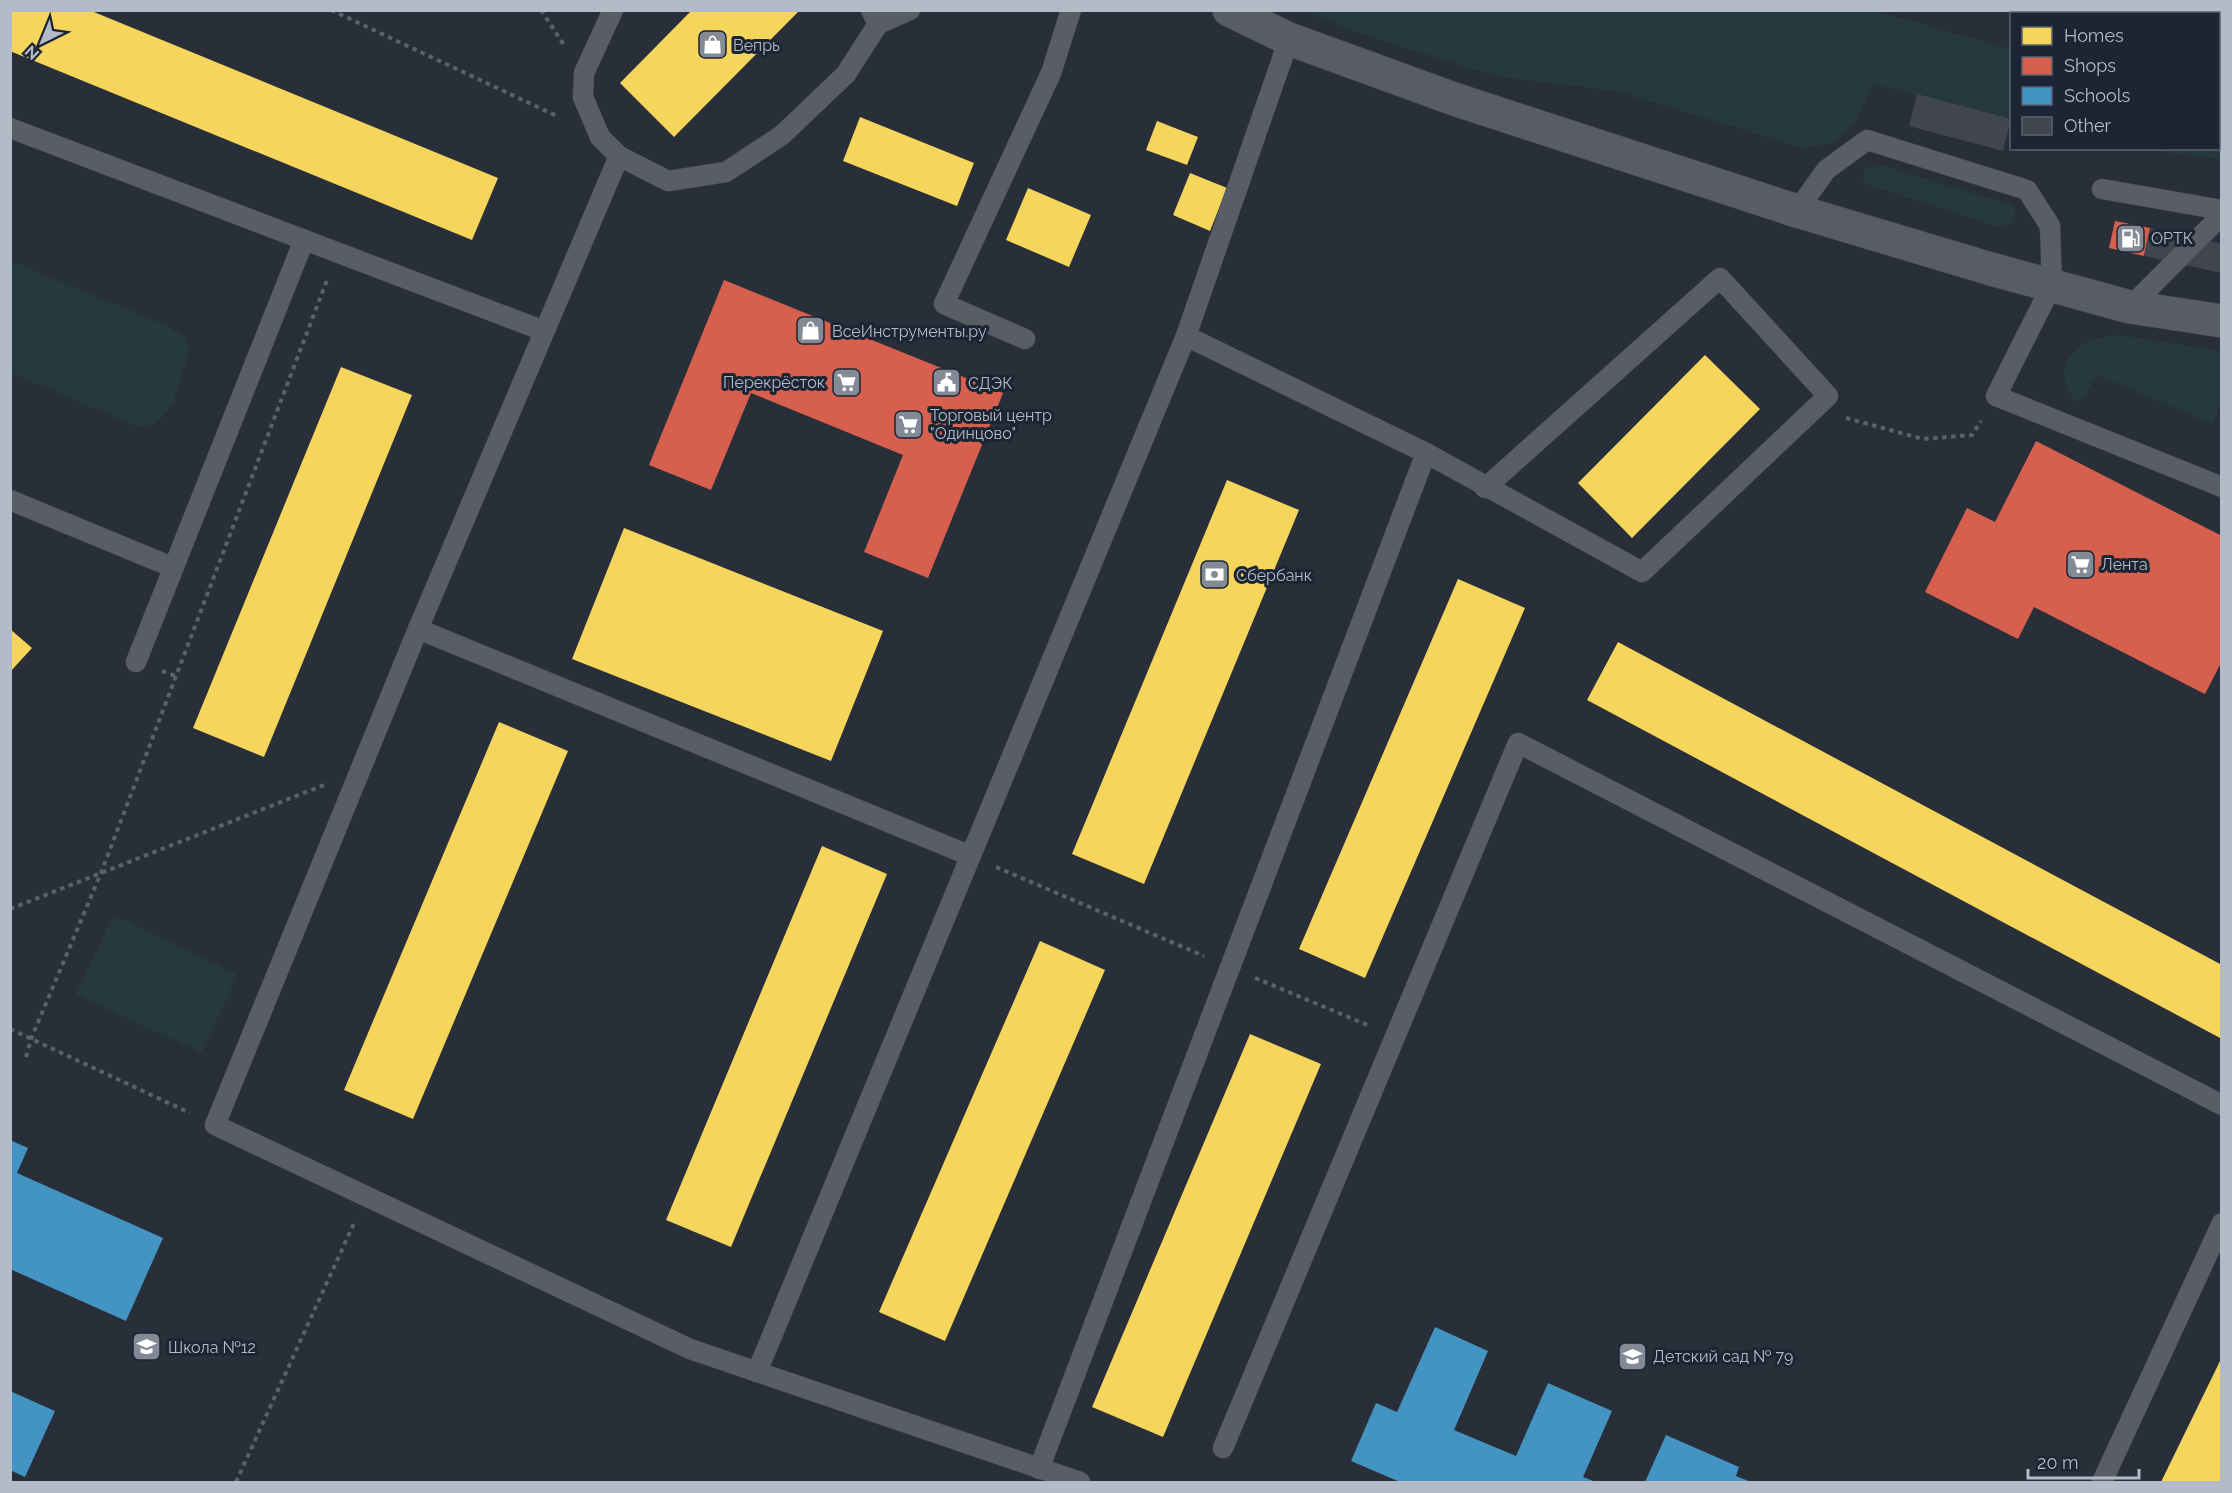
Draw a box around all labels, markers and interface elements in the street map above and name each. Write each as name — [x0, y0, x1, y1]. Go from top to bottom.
north arrow — [12, 12, 72, 72]
legend — [2010, 12, 2220, 150]
text: Homes — [2064, 25, 2124, 46]
shop icon: Вепрь — [696, 29, 728, 61]
place label: Вепрь — [733, 36, 780, 55]
text: N — [21, 41, 43, 64]
text: Shops — [2064, 55, 2116, 76]
text: Schools — [2064, 85, 2131, 106]
text: Other — [2064, 115, 2112, 136]
fuel station icon: ОРТК — [2114, 222, 2146, 254]
place label: ОРТК — [2151, 229, 2193, 248]
shop icon: ВсеИнструменты.ру — [795, 315, 827, 347]
place label: ВсеИнструменты.ру — [832, 322, 987, 341]
supermarket icon: Перекрёсток — [830, 366, 862, 398]
public building icon: СДЭК — [931, 367, 963, 399]
place label: Перекрёсток — [723, 373, 825, 392]
place label: СДЭК — [968, 374, 1012, 393]
place label: Торговый центр "Одинцово" — [930, 406, 1052, 443]
supermarket icon: Торговый центр "Одинцово" — [893, 408, 925, 440]
supermarket icon: Лента — [2064, 548, 2096, 580]
place label: Лента — [2101, 555, 2148, 574]
bank icon: Сбербанк — [1199, 559, 1231, 591]
place label: Сбербанк — [1236, 566, 1312, 585]
school or university icon: Школа №12 — [131, 1331, 163, 1363]
place label: Школа №12 — [168, 1338, 256, 1357]
school or university icon: Детский сад № 79 — [1616, 1340, 1648, 1372]
place label: Детский сад № 79 — [1653, 1347, 1793, 1366]
scale bar — [2028, 1442, 2139, 1480]
text: 20 m — [2037, 1452, 2079, 1473]

